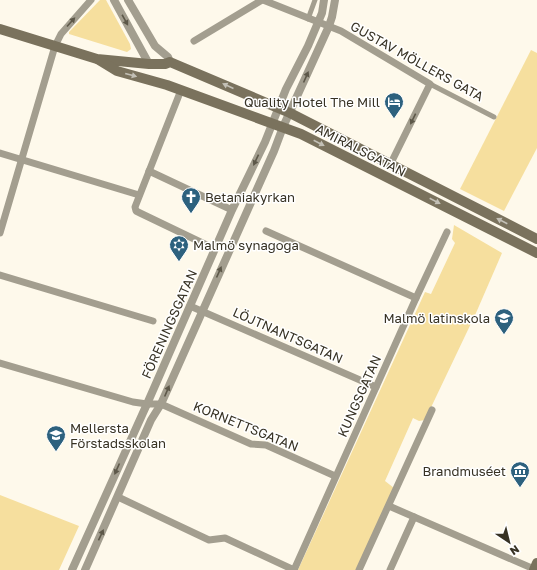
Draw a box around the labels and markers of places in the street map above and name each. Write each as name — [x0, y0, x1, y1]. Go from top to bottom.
hotel icon: Quality Hotel The Mill — [383, 91, 405, 119]
place label: Quality Hotel The Mill — [244, 94, 380, 110]
church icon: Betaniakyrkan — [180, 186, 202, 214]
place label: Betaniakyrkan — [205, 189, 295, 205]
synagogue icon: Malmö synagoga — [168, 234, 190, 262]
place label: Malmö synagoga — [193, 237, 299, 253]
school or university icon: Malmö latinskola — [493, 307, 515, 335]
place label: Malmö latinskola — [383, 310, 490, 326]
place label: Mellersta Förstadsskolan — [70, 420, 166, 451]
school or university icon: Mellersta Förstadsskolan — [45, 424, 67, 452]
museum icon: Brandmuséet — [509, 460, 531, 488]
place label: Brandmuséet — [422, 463, 506, 479]

